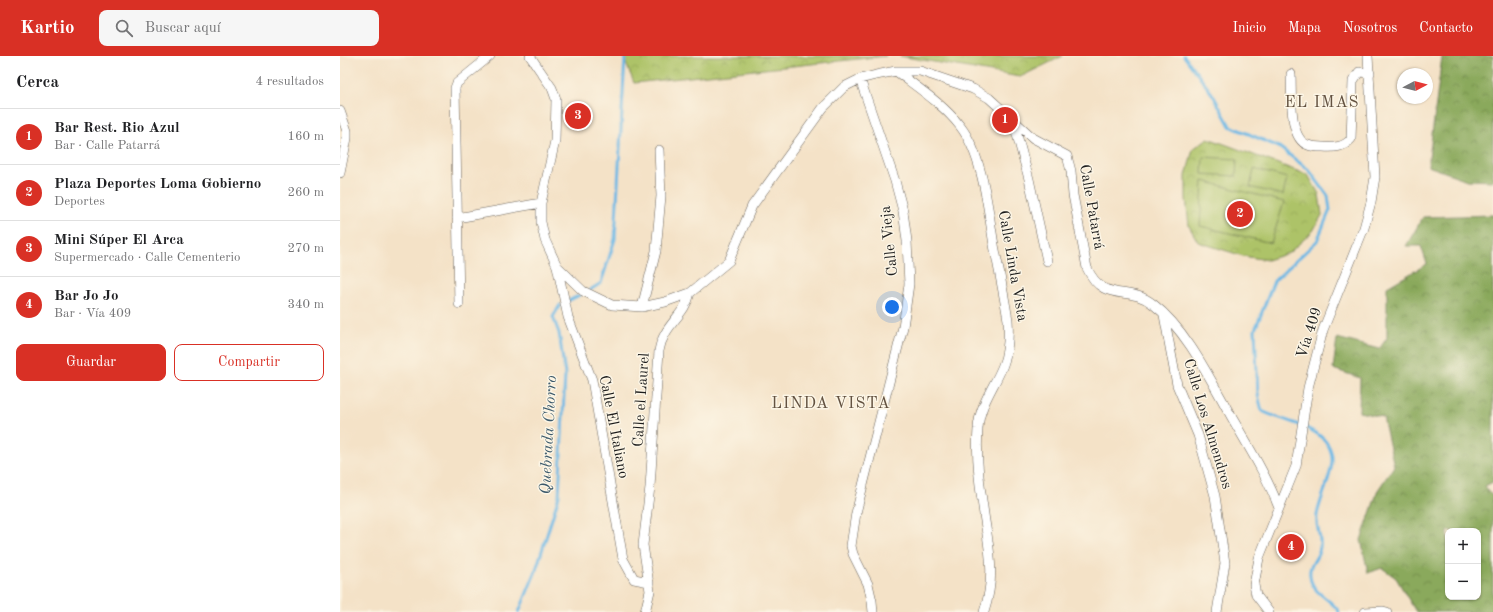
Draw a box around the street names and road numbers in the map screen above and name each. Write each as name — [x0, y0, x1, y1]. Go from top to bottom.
street label: Calle Patarrá — [1076, 163, 1106, 251]
street label: Calle Vieja — [879, 204, 901, 277]
street label: Calle Linda Vista — [995, 209, 1029, 323]
street label: Vía 409 — [1295, 306, 1325, 360]
street label: Calle el Laurel — [631, 352, 653, 448]
street label: Calle Los Almendros — [1180, 357, 1234, 491]
street label: Calle El Italiano — [596, 374, 630, 480]

